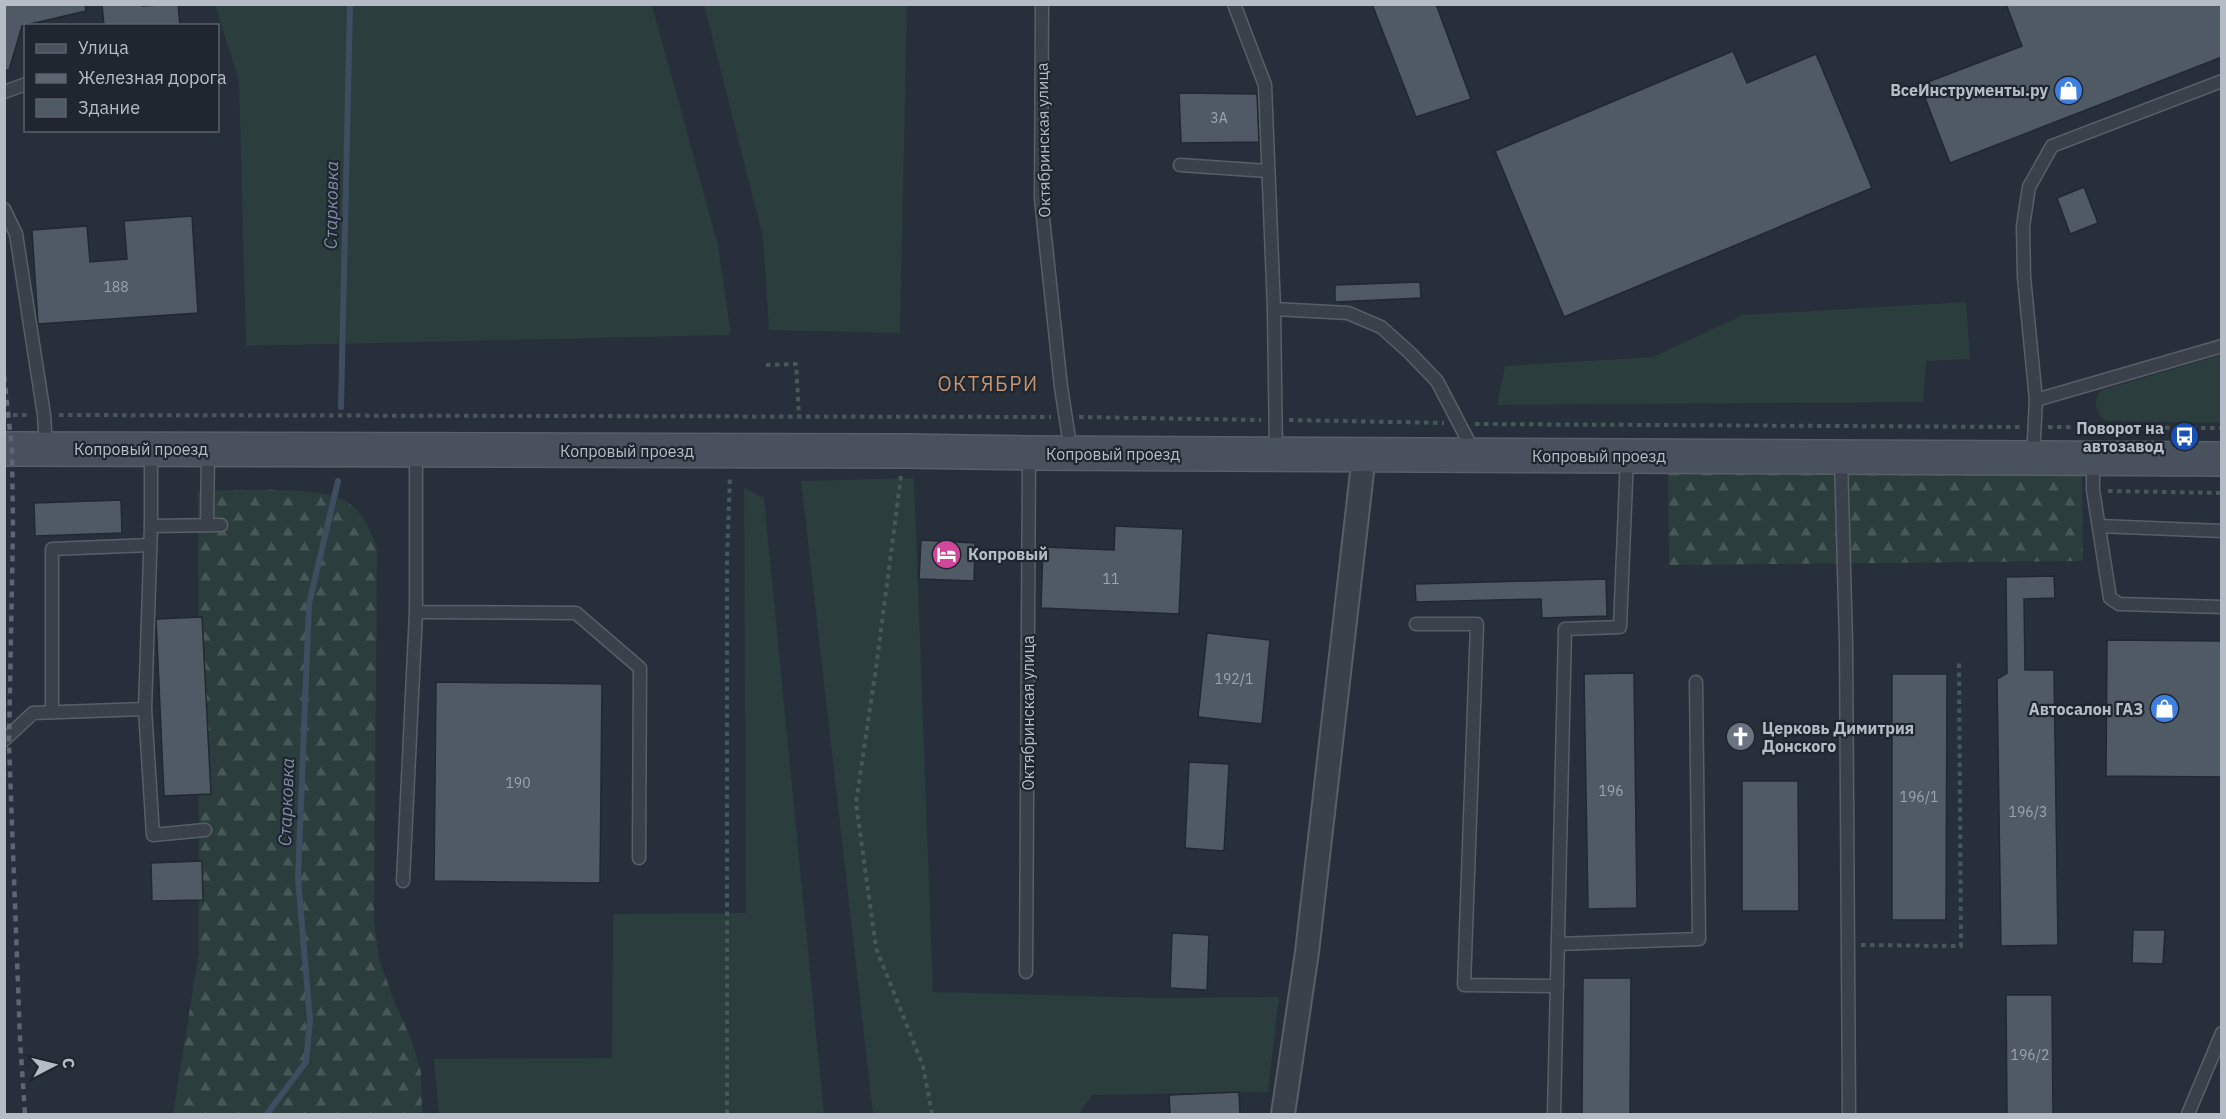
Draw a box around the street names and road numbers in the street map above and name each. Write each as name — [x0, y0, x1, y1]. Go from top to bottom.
street label: Октябринская улица — [1032, 62, 1054, 218]
street label: Копровый проезд — [74, 439, 208, 459]
street label: Копровый проезд — [560, 441, 694, 461]
street label: Копровый проезд — [1046, 444, 1180, 464]
street label: Копровый проезд — [1532, 446, 1666, 466]
street label: Октябринская улица — [1018, 635, 1038, 791]

